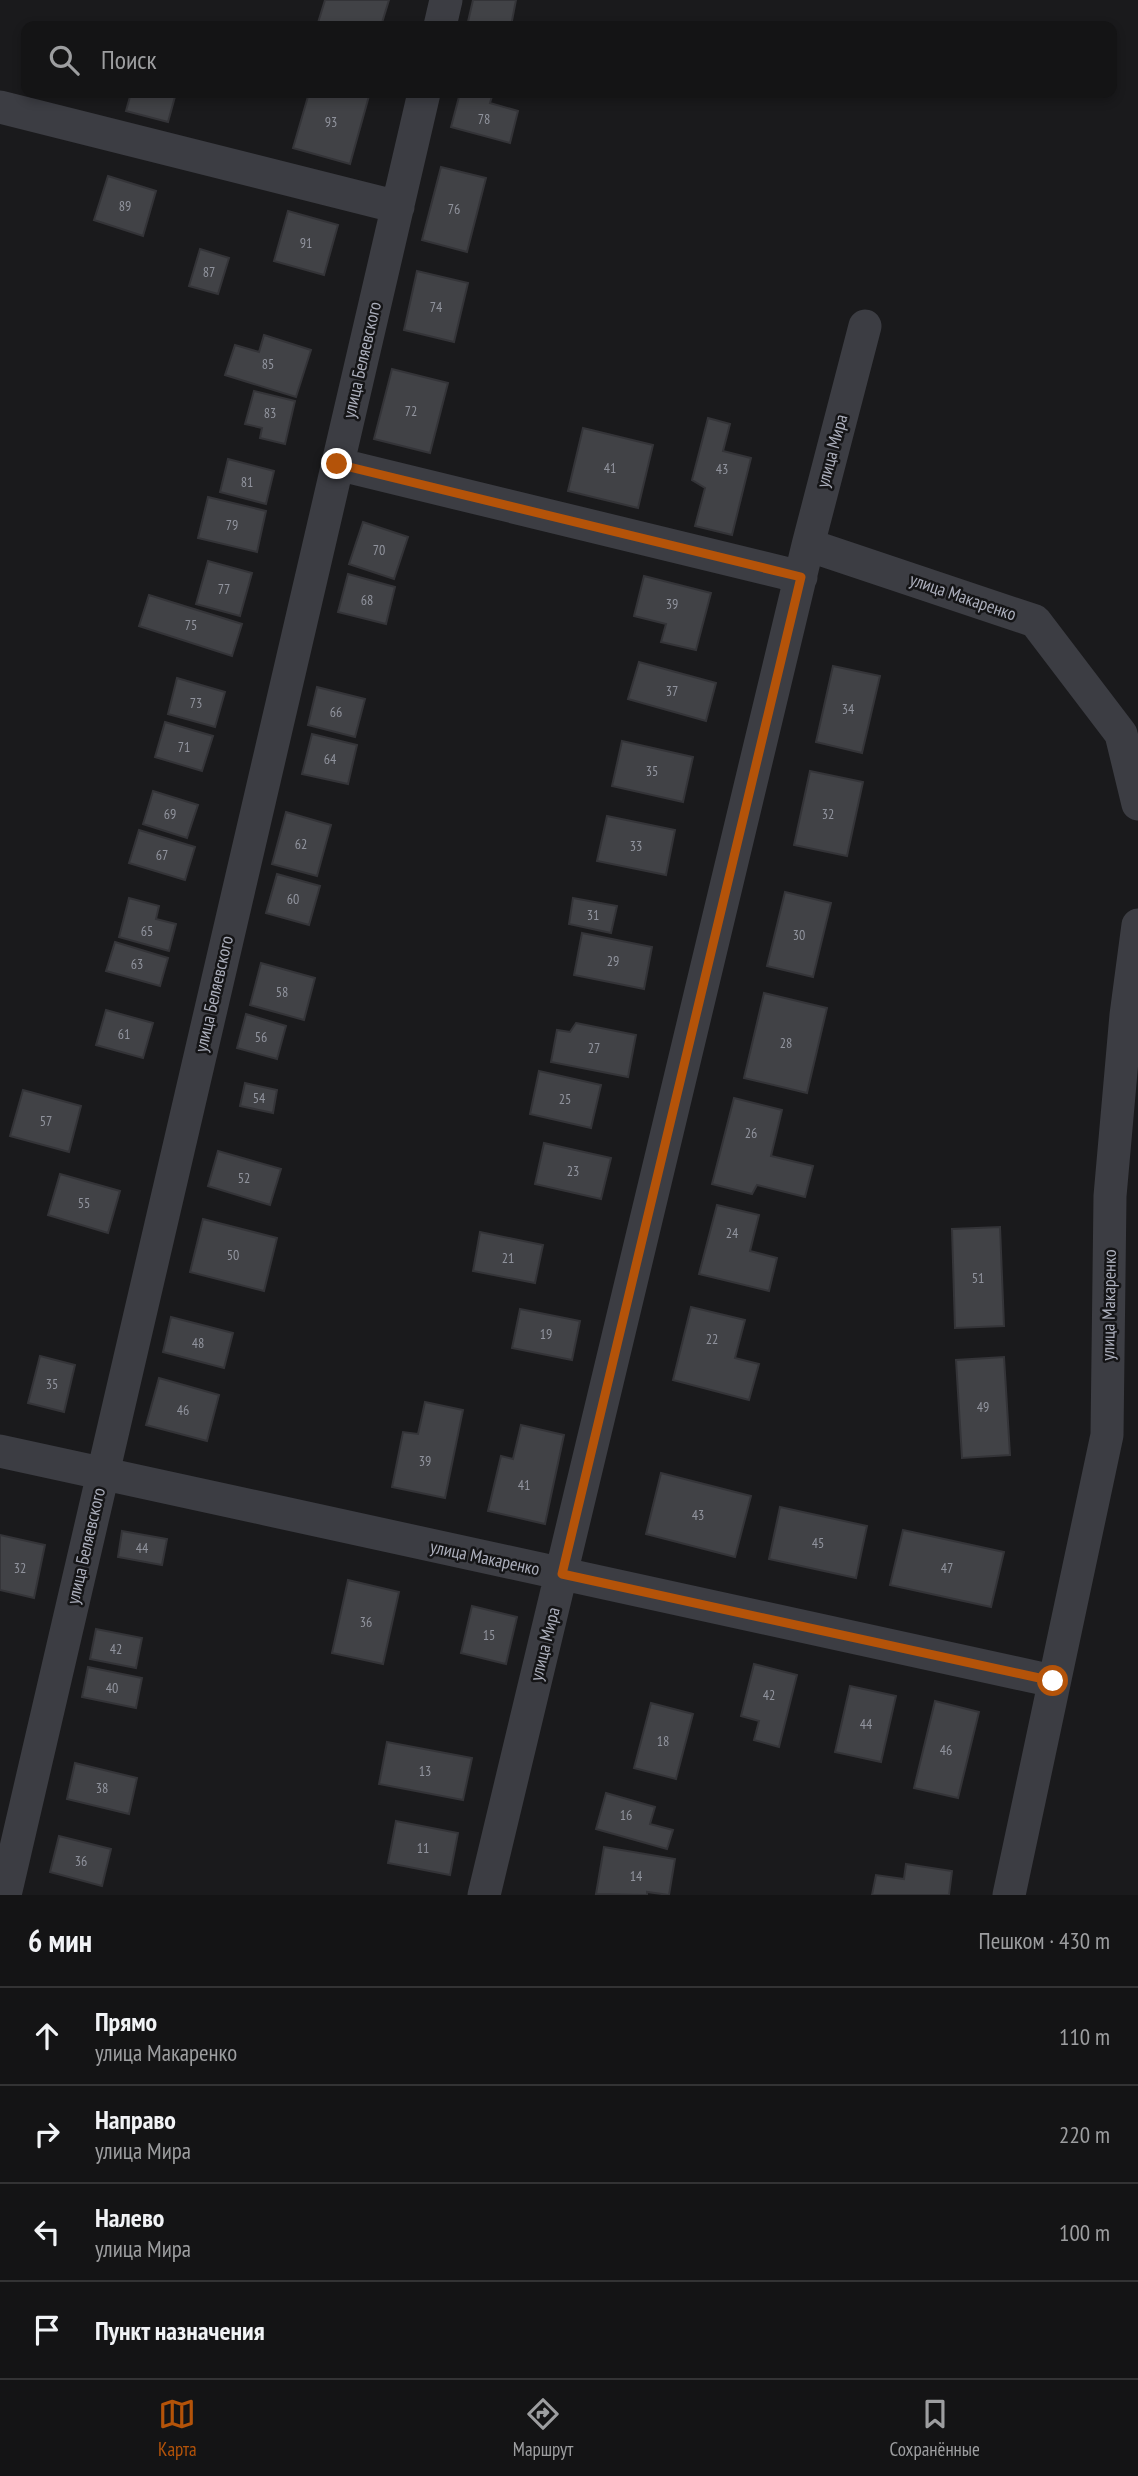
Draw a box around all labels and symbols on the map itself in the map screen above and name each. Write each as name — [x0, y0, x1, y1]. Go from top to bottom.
house number: 78 — [478, 110, 490, 128]
house number: 93 — [325, 113, 337, 131]
house number: 89 — [119, 197, 131, 215]
house number: 76 — [448, 200, 460, 218]
house number: 91 — [300, 234, 312, 252]
house number: 87 — [203, 263, 215, 281]
house number: 74 — [430, 298, 443, 316]
street label: улица Беляевского — [337, 299, 386, 420]
house number: 85 — [262, 355, 274, 373]
house number: 72 — [405, 402, 417, 420]
house number: 83 — [264, 404, 276, 422]
street label: улица Мира — [811, 412, 852, 490]
route end — [321, 448, 352, 479]
house number: 41 — [604, 459, 616, 477]
house number: 43 — [716, 460, 728, 478]
house number: 81 — [241, 473, 253, 491]
house number: 79 — [226, 516, 238, 534]
house number: 70 — [373, 541, 385, 559]
street label: улица Макаренко — [907, 568, 1020, 626]
house number: 77 — [218, 580, 230, 598]
house number: 68 — [361, 591, 373, 609]
house number: 39 — [666, 595, 678, 613]
house number: 75 — [185, 616, 197, 634]
house number: 37 — [666, 682, 678, 700]
house number: 73 — [190, 694, 202, 712]
house number: 34 — [842, 700, 855, 718]
house number: 66 — [330, 703, 342, 721]
house number: 71 — [178, 738, 190, 756]
house number: 64 — [324, 750, 337, 768]
house number: 35 — [646, 762, 658, 780]
house number: 69 — [164, 805, 176, 823]
house number: 32 — [822, 805, 834, 823]
house number: 62 — [295, 835, 307, 853]
house number: 33 — [630, 837, 642, 855]
house number: 67 — [156, 846, 168, 864]
house number: 60 — [287, 890, 299, 908]
house number: 31 — [587, 906, 599, 924]
house number: 65 — [141, 922, 153, 940]
house number: 30 — [793, 926, 805, 944]
street label: улица Беляевского — [189, 933, 238, 1054]
house number: 29 — [607, 952, 619, 970]
house number: 63 — [131, 955, 143, 973]
house number: 58 — [276, 983, 288, 1001]
house number: 61 — [118, 1025, 130, 1043]
house number: 56 — [255, 1028, 267, 1046]
house number: 28 — [780, 1034, 792, 1052]
house number: 27 — [588, 1039, 600, 1057]
house number: 54 — [253, 1089, 266, 1107]
house number: 25 — [559, 1090, 571, 1108]
house number: 57 — [40, 1112, 52, 1130]
house number: 26 — [745, 1124, 757, 1142]
house number: 23 — [567, 1162, 579, 1180]
house number: 52 — [238, 1169, 250, 1187]
house number: 55 — [78, 1194, 90, 1212]
house number: 24 — [726, 1224, 739, 1242]
house number: 50 — [227, 1246, 239, 1264]
house number: 21 — [502, 1249, 514, 1267]
street label: улица Макаренко — [1096, 1249, 1121, 1361]
house number: 51 — [972, 1269, 984, 1287]
house number: 19 — [540, 1325, 552, 1343]
house number: 22 — [706, 1330, 718, 1348]
house number: 48 — [192, 1334, 204, 1352]
house number: 35 — [46, 1375, 58, 1393]
house number: 49 — [977, 1398, 989, 1416]
house number: 46 — [177, 1401, 189, 1419]
house number: 39 — [419, 1452, 431, 1470]
house number: 41 — [518, 1476, 530, 1494]
street label: улица Беляевского — [61, 1485, 110, 1606]
house number: 43 — [692, 1506, 704, 1524]
house number: 45 — [812, 1534, 824, 1552]
street label: улица Макаренко — [428, 1535, 542, 1580]
house number: 44 — [136, 1539, 149, 1557]
house number: 32 — [14, 1559, 26, 1577]
house number: 47 — [941, 1559, 953, 1577]
street label: улица Мира — [524, 1605, 565, 1683]
house number: 36 — [360, 1613, 372, 1631]
house number: 15 — [483, 1626, 495, 1644]
house number: 42 — [110, 1640, 122, 1658]
route start — [1037, 1665, 1068, 1696]
house number: 40 — [106, 1679, 118, 1697]
house number: 42 — [763, 1686, 775, 1704]
house number: 44 — [860, 1715, 873, 1733]
house number: 18 — [657, 1732, 669, 1750]
house number: 46 — [940, 1741, 952, 1759]
house number: 13 — [419, 1762, 431, 1780]
house number: 38 — [96, 1779, 108, 1797]
house number: 16 — [620, 1806, 632, 1824]
house number: 11 — [417, 1839, 429, 1857]
house number: 36 — [75, 1852, 87, 1870]
house number: 14 — [630, 1867, 643, 1885]

